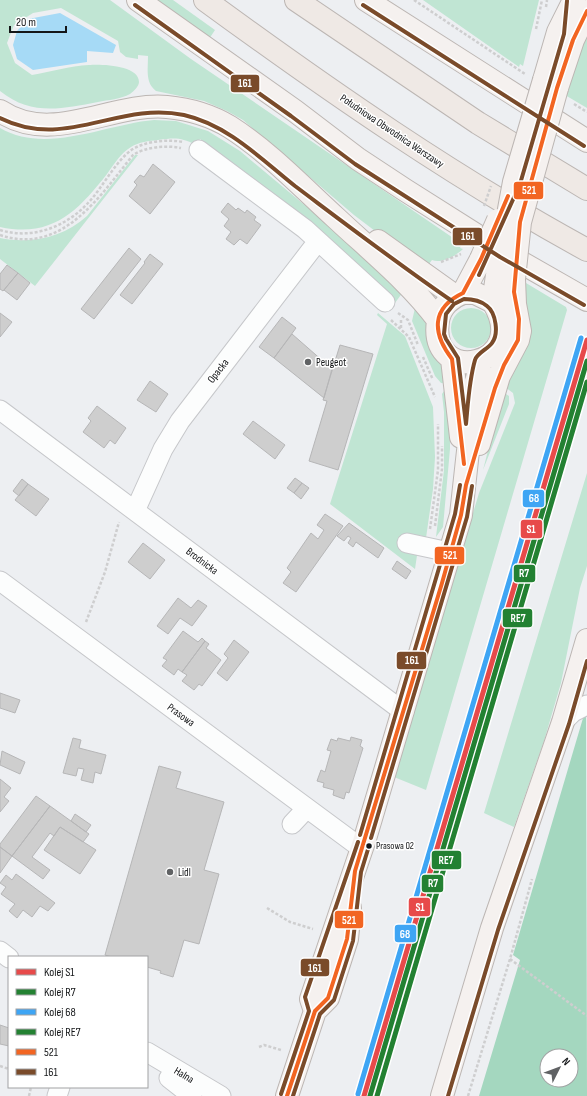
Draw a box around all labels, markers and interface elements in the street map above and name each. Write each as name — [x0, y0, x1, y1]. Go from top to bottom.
scale bar — [10, 8, 66, 34]
text: 20 m — [16, 15, 36, 30]
line badge: 161 — [230, 74, 260, 93]
text: 161 — [238, 77, 253, 90]
street label: Południowa Obwodnica Warszawy — [338, 91, 447, 171]
line badge: 521 — [513, 181, 544, 200]
text: 521 — [522, 184, 537, 197]
line badge: 161 — [452, 227, 483, 246]
text: 161 — [461, 230, 476, 243]
street label: Opacka — [205, 356, 231, 386]
place label: Peugeot — [316, 356, 347, 369]
marker: Peugeot — [303, 357, 313, 367]
line badge: 68 — [522, 489, 545, 508]
text: 68 — [529, 492, 539, 505]
line badge: S1 — [520, 519, 543, 539]
text: S1 — [526, 523, 536, 536]
street label: Brodnicka — [183, 545, 221, 577]
line badge: 521 — [434, 546, 465, 565]
text: 521 — [443, 549, 458, 562]
line badge: R7 — [513, 564, 536, 583]
text: R7 — [519, 567, 529, 580]
line badge: RE7 — [502, 608, 533, 628]
text: RE7 — [511, 612, 526, 625]
line badge: 161 — [396, 651, 427, 670]
text: 161 — [405, 654, 420, 667]
street label: Prasowa — [165, 701, 197, 729]
place label: Prasowa 02 — [376, 840, 414, 852]
marker: Prasowa 02 — [364, 841, 374, 851]
line badge: RE7 — [431, 850, 462, 870]
text: RE7 — [439, 854, 454, 867]
place label: Lidl — [178, 866, 191, 879]
marker: Lidl — [165, 867, 175, 877]
line badge: R7 — [421, 874, 444, 893]
text: R7 — [428, 877, 438, 890]
line badge: S1 — [408, 897, 431, 917]
text: S1 — [415, 901, 425, 914]
line badge: 521 — [334, 910, 364, 929]
text: 521 — [342, 914, 357, 927]
line badge: 68 — [394, 924, 417, 943]
text: 68 — [400, 928, 410, 941]
legend — [8, 956, 148, 1088]
line badge: 161 — [300, 958, 330, 977]
text: 161 — [308, 962, 323, 975]
text: Kolej S1 — [44, 965, 75, 980]
text: Kolej R7 — [44, 985, 76, 1000]
text: Kolej 68 — [44, 1005, 76, 1020]
text: Kolej RE7 — [44, 1025, 81, 1040]
text: 521 — [44, 1045, 59, 1060]
north arrow — [539, 1048, 579, 1088]
text: N — [559, 1055, 573, 1068]
street label: Halna — [172, 1064, 196, 1086]
text: 161 — [44, 1065, 58, 1080]

